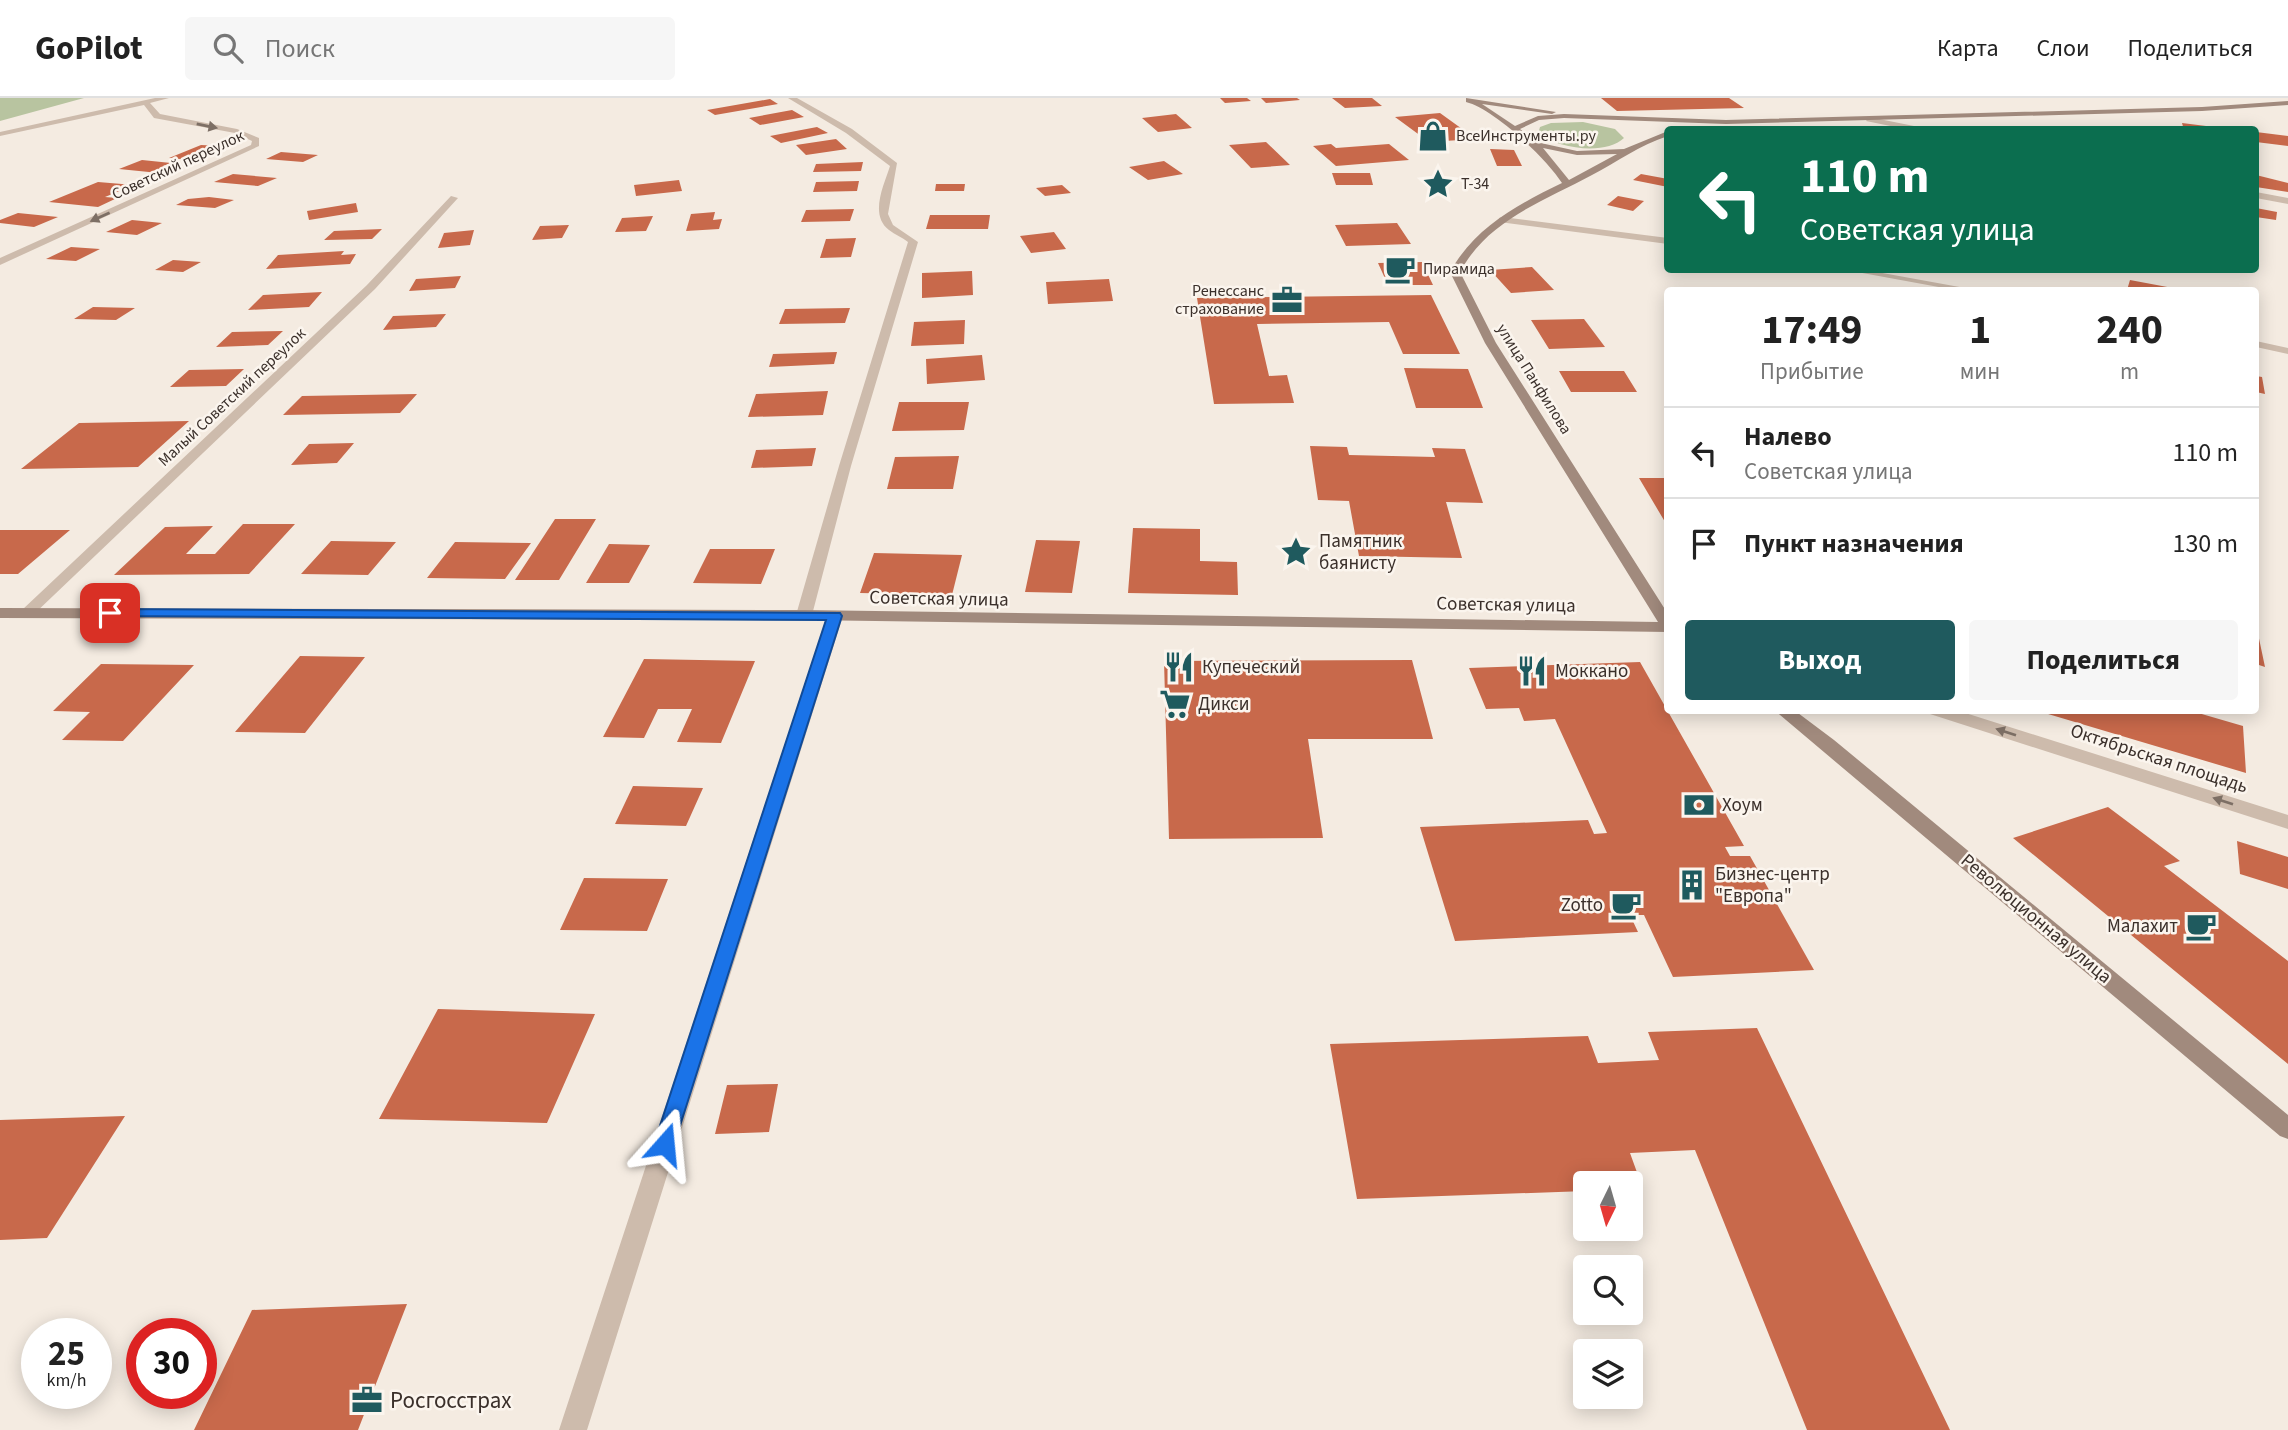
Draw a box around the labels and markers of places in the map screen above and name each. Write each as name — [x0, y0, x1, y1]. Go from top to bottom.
shop icon: ВсеИнструменты.ру — [1416, 119, 1450, 153]
place label: ВсеИнструменты.ру — [1456, 125, 1597, 147]
place icon: Т-34 — [1421, 167, 1455, 201]
place label: Т-34 — [1461, 173, 1489, 195]
cafe icon: Пирамида — [1383, 252, 1417, 286]
place label: Пирамида — [1423, 258, 1495, 280]
place label: Ренессанс страхование — [1175, 280, 1264, 320]
office icon: Ренессанс страхование — [1270, 283, 1304, 317]
place label: Памятник баянисту — [1319, 528, 1403, 577]
place icon: Памятник баянисту — [1279, 535, 1313, 569]
pin — [80, 583, 140, 643]
restaurant icon: Купеческий — [1162, 650, 1196, 684]
place label: Купеческий — [1202, 654, 1300, 681]
restaurant icon: Моккано — [1515, 654, 1549, 688]
place label: Моккано — [1555, 658, 1628, 685]
supermarket icon: Дикси — [1158, 687, 1192, 721]
place label: Дикси — [1198, 691, 1249, 718]
bank icon: Хоум — [1682, 788, 1716, 822]
place label: Хоум — [1722, 792, 1763, 819]
place label: Бизнес-центр "Европа" — [1715, 861, 1830, 910]
building icon: Бизнес-центр "Европа" — [1675, 868, 1709, 902]
cafe icon: Zotto — [1609, 888, 1643, 922]
place label: Zotto — [1561, 892, 1603, 919]
cafe icon: Малахит — [2184, 909, 2218, 943]
place label: Малахит — [2107, 913, 2178, 940]
office icon: Росгосстрах — [350, 1383, 384, 1417]
place label: Росгосстрах — [390, 1384, 512, 1417]

